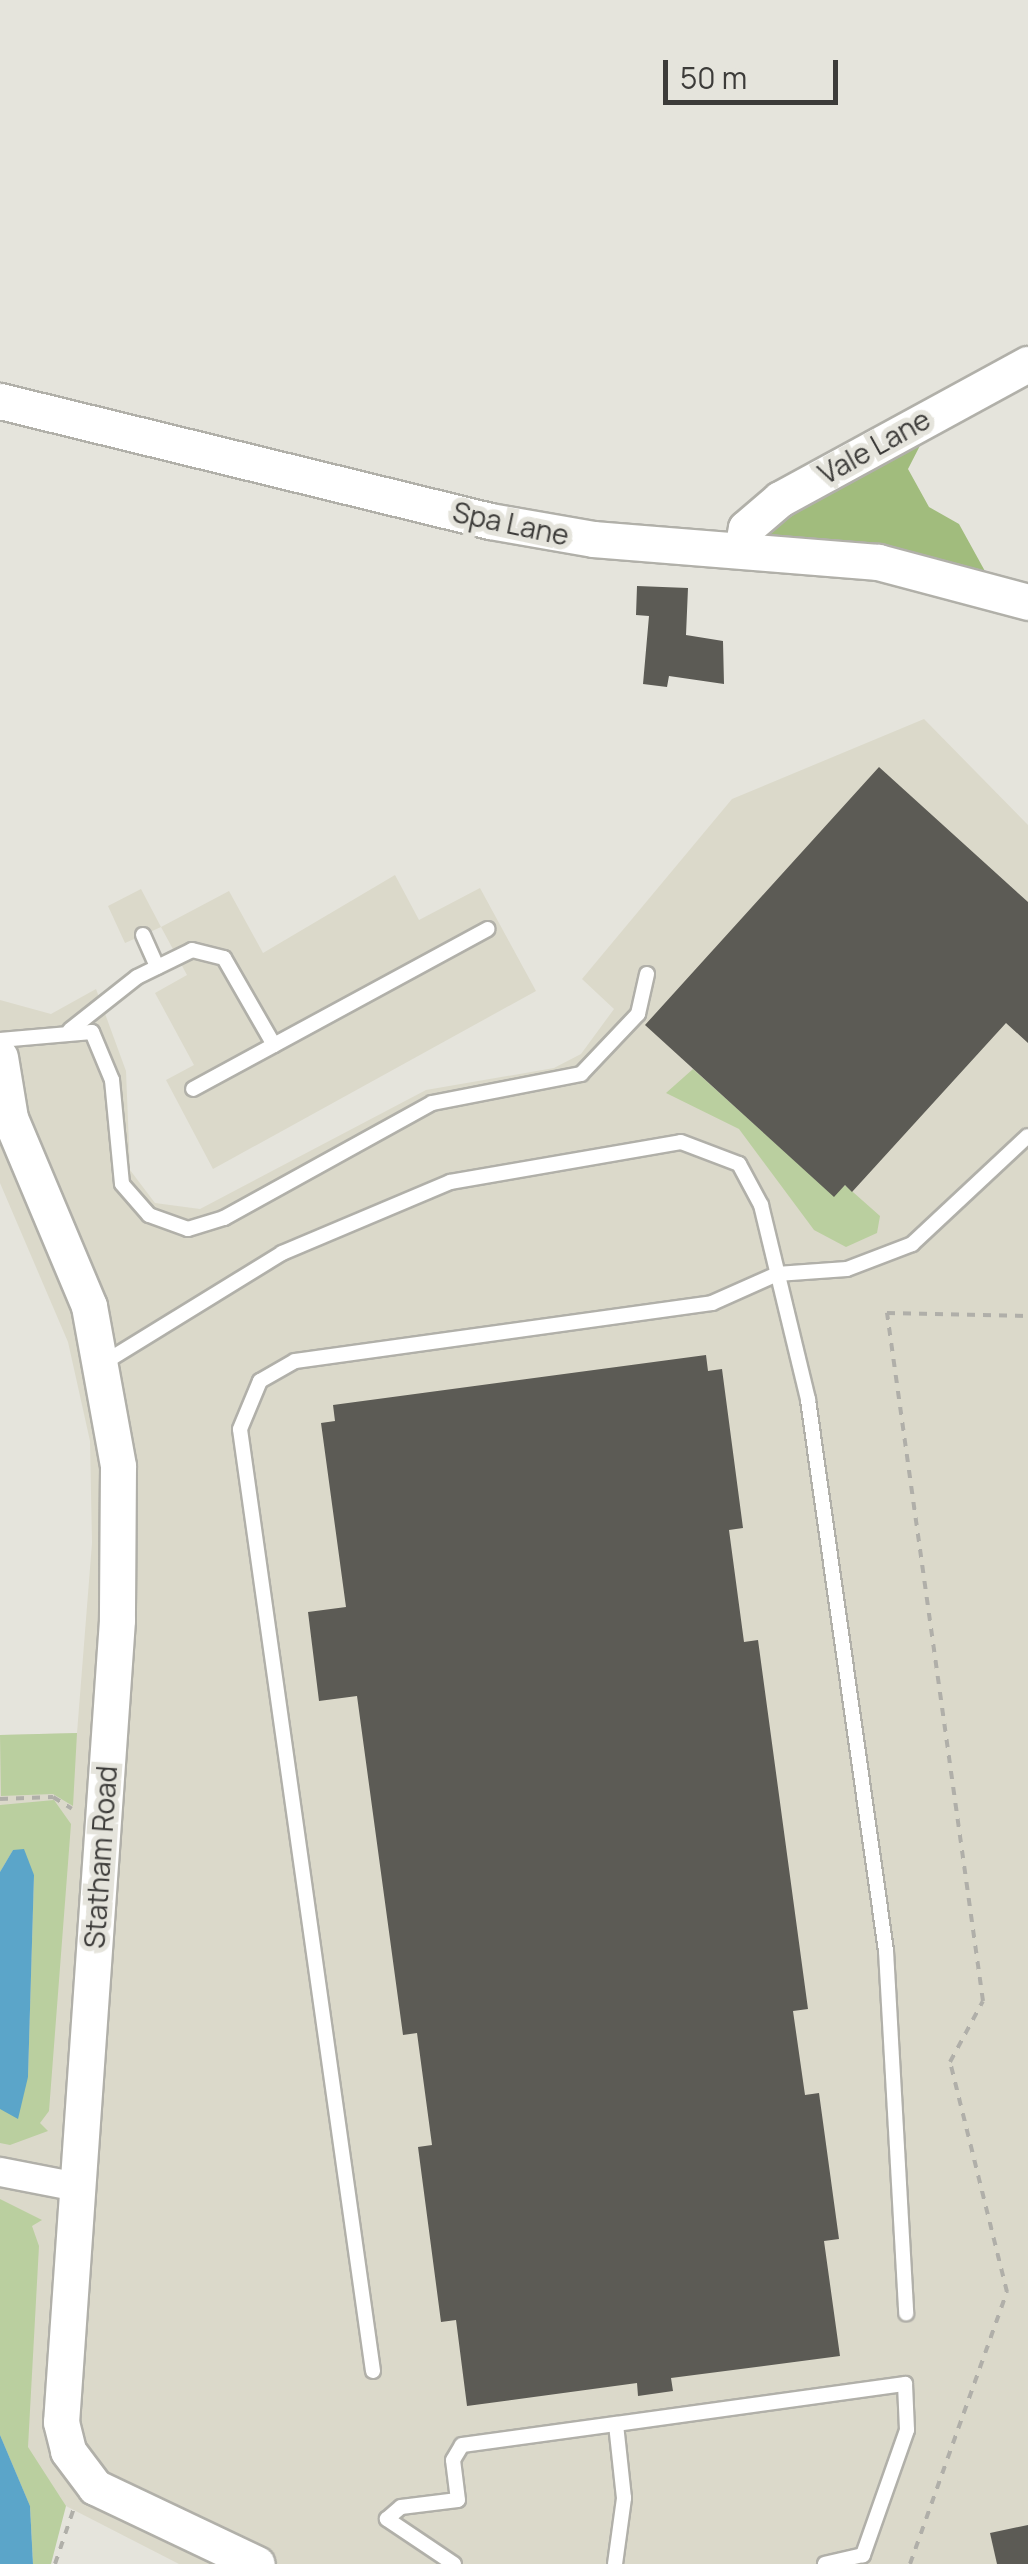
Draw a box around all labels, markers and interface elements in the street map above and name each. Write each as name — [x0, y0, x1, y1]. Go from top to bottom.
scale bar — [668, 40, 843, 102]
text: 50 m — [680, 57, 747, 98]
street label: Vale Lane — [812, 402, 936, 490]
street label: Spa Lane — [450, 494, 572, 552]
street label: Statham Road — [77, 1764, 123, 1950]

